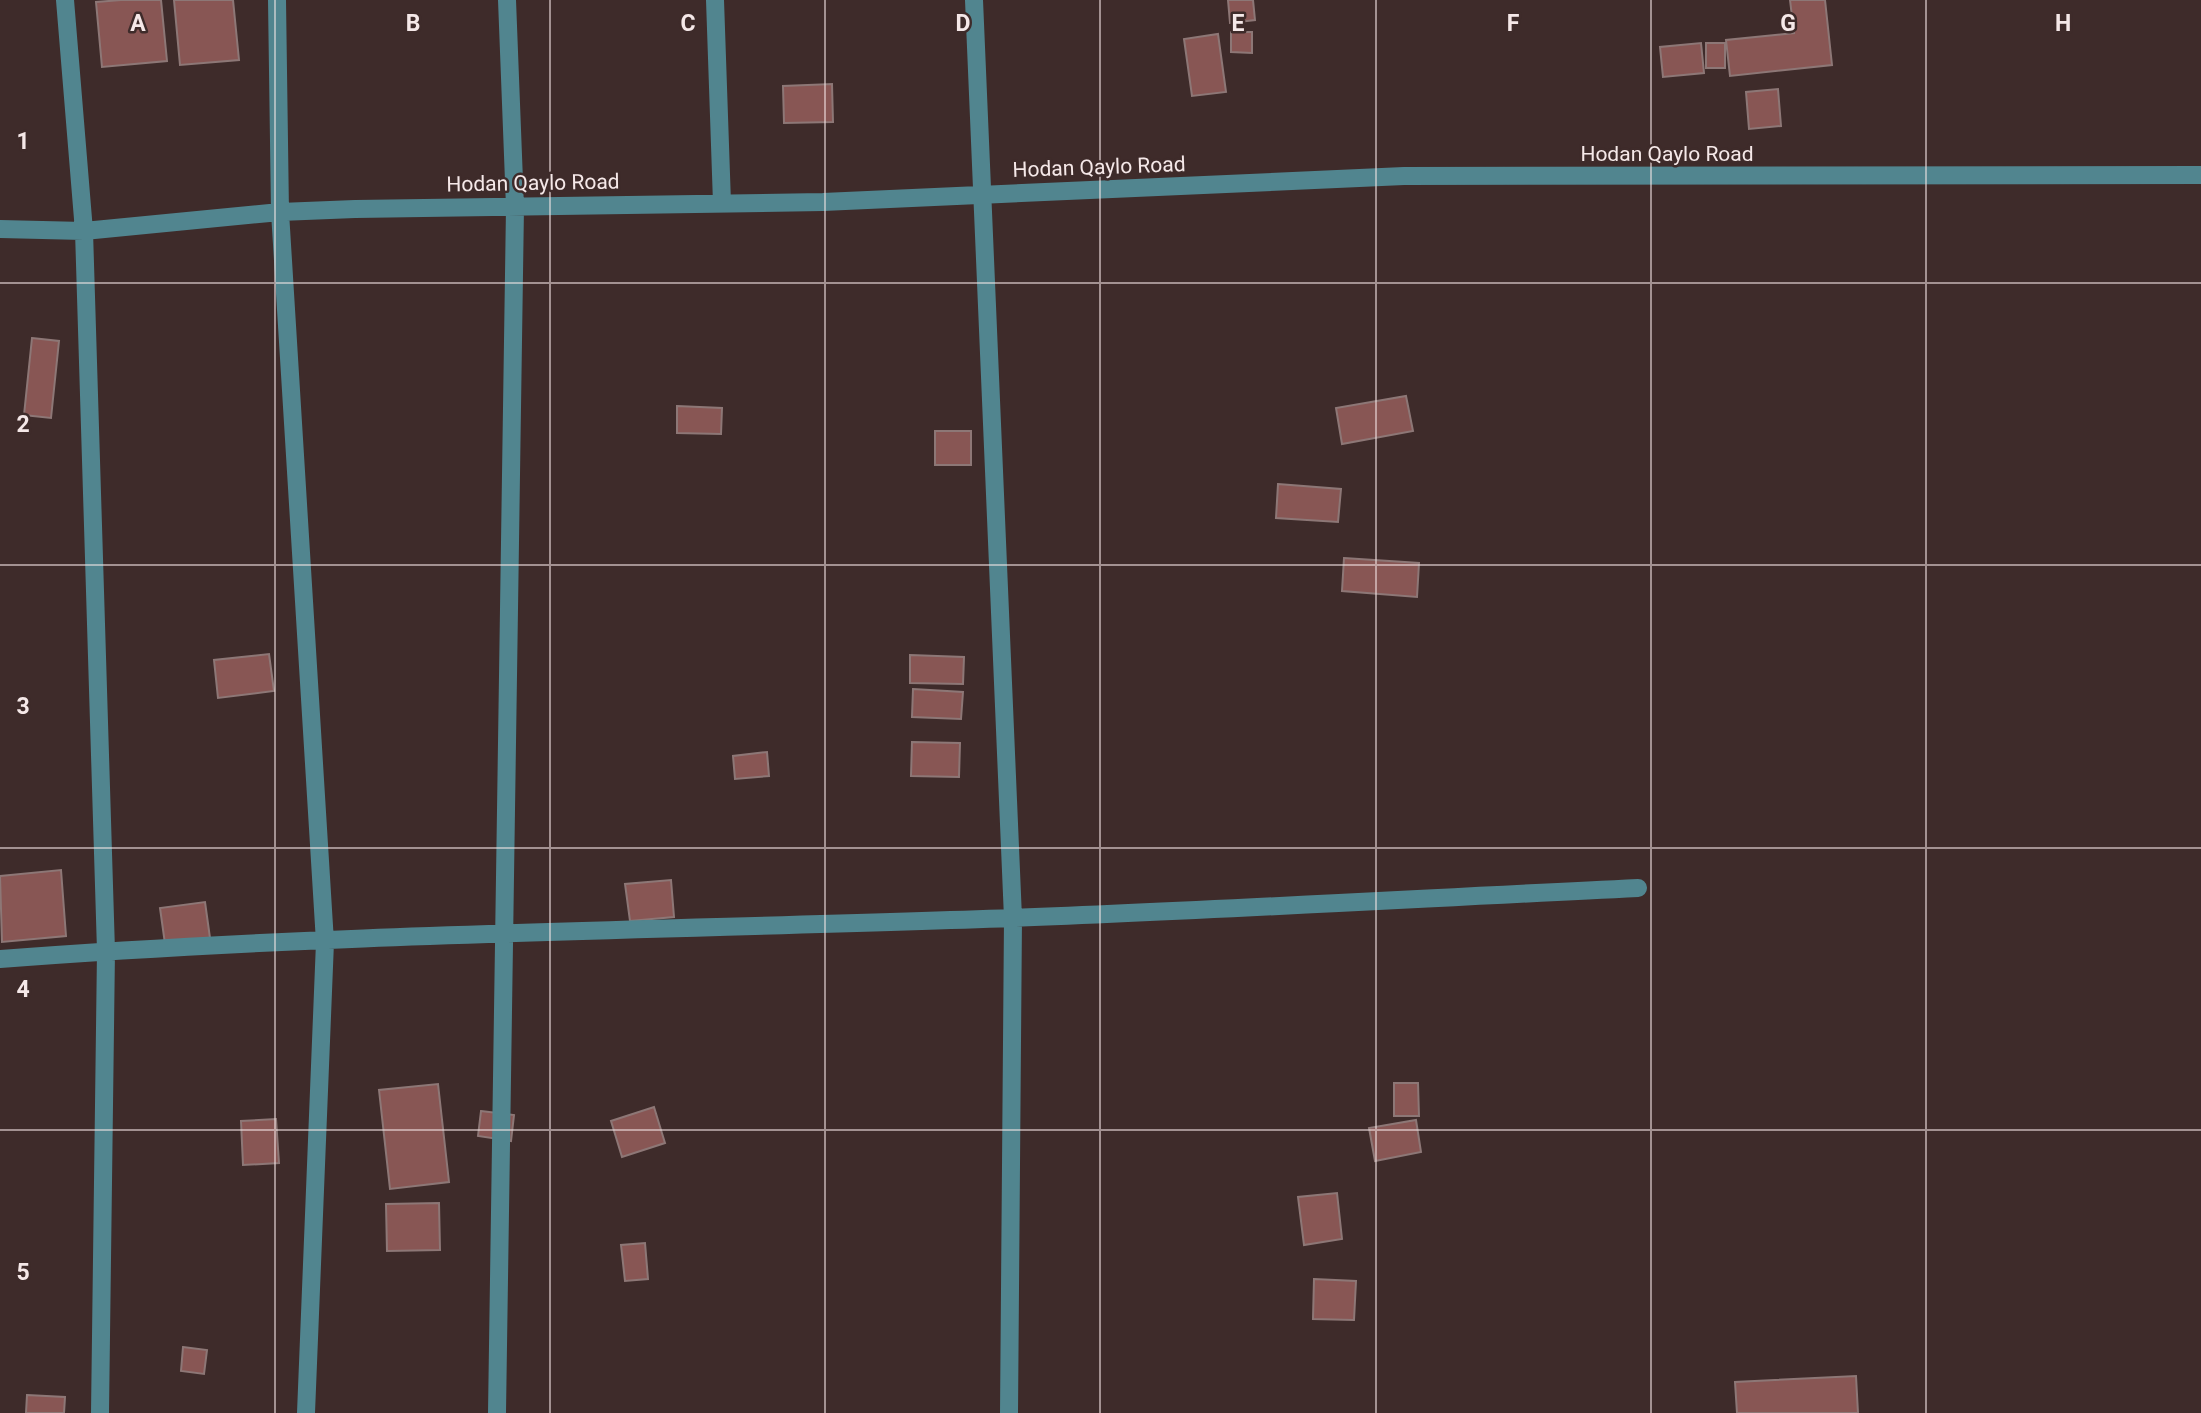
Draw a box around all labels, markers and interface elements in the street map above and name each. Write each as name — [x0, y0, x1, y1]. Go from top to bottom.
text: A — [130, 10, 146, 37]
text: B — [406, 10, 420, 37]
text: C — [680, 10, 696, 37]
text: D — [956, 10, 970, 37]
text: E — [1232, 10, 1245, 37]
text: F — [1507, 10, 1520, 37]
text: G — [1780, 10, 1796, 37]
text: H — [2055, 10, 2071, 37]
text: 1 — [16, 128, 30, 155]
street label: Hodan Qaylo Road — [1580, 142, 1754, 166]
street label: Hodan Qaylo Road — [1012, 152, 1186, 182]
street label: Hodan Qaylo Road — [446, 169, 620, 197]
text: 2 — [16, 411, 30, 438]
text: 3 — [16, 693, 30, 720]
text: 4 — [16, 976, 30, 1003]
text: 5 — [16, 1259, 30, 1286]

